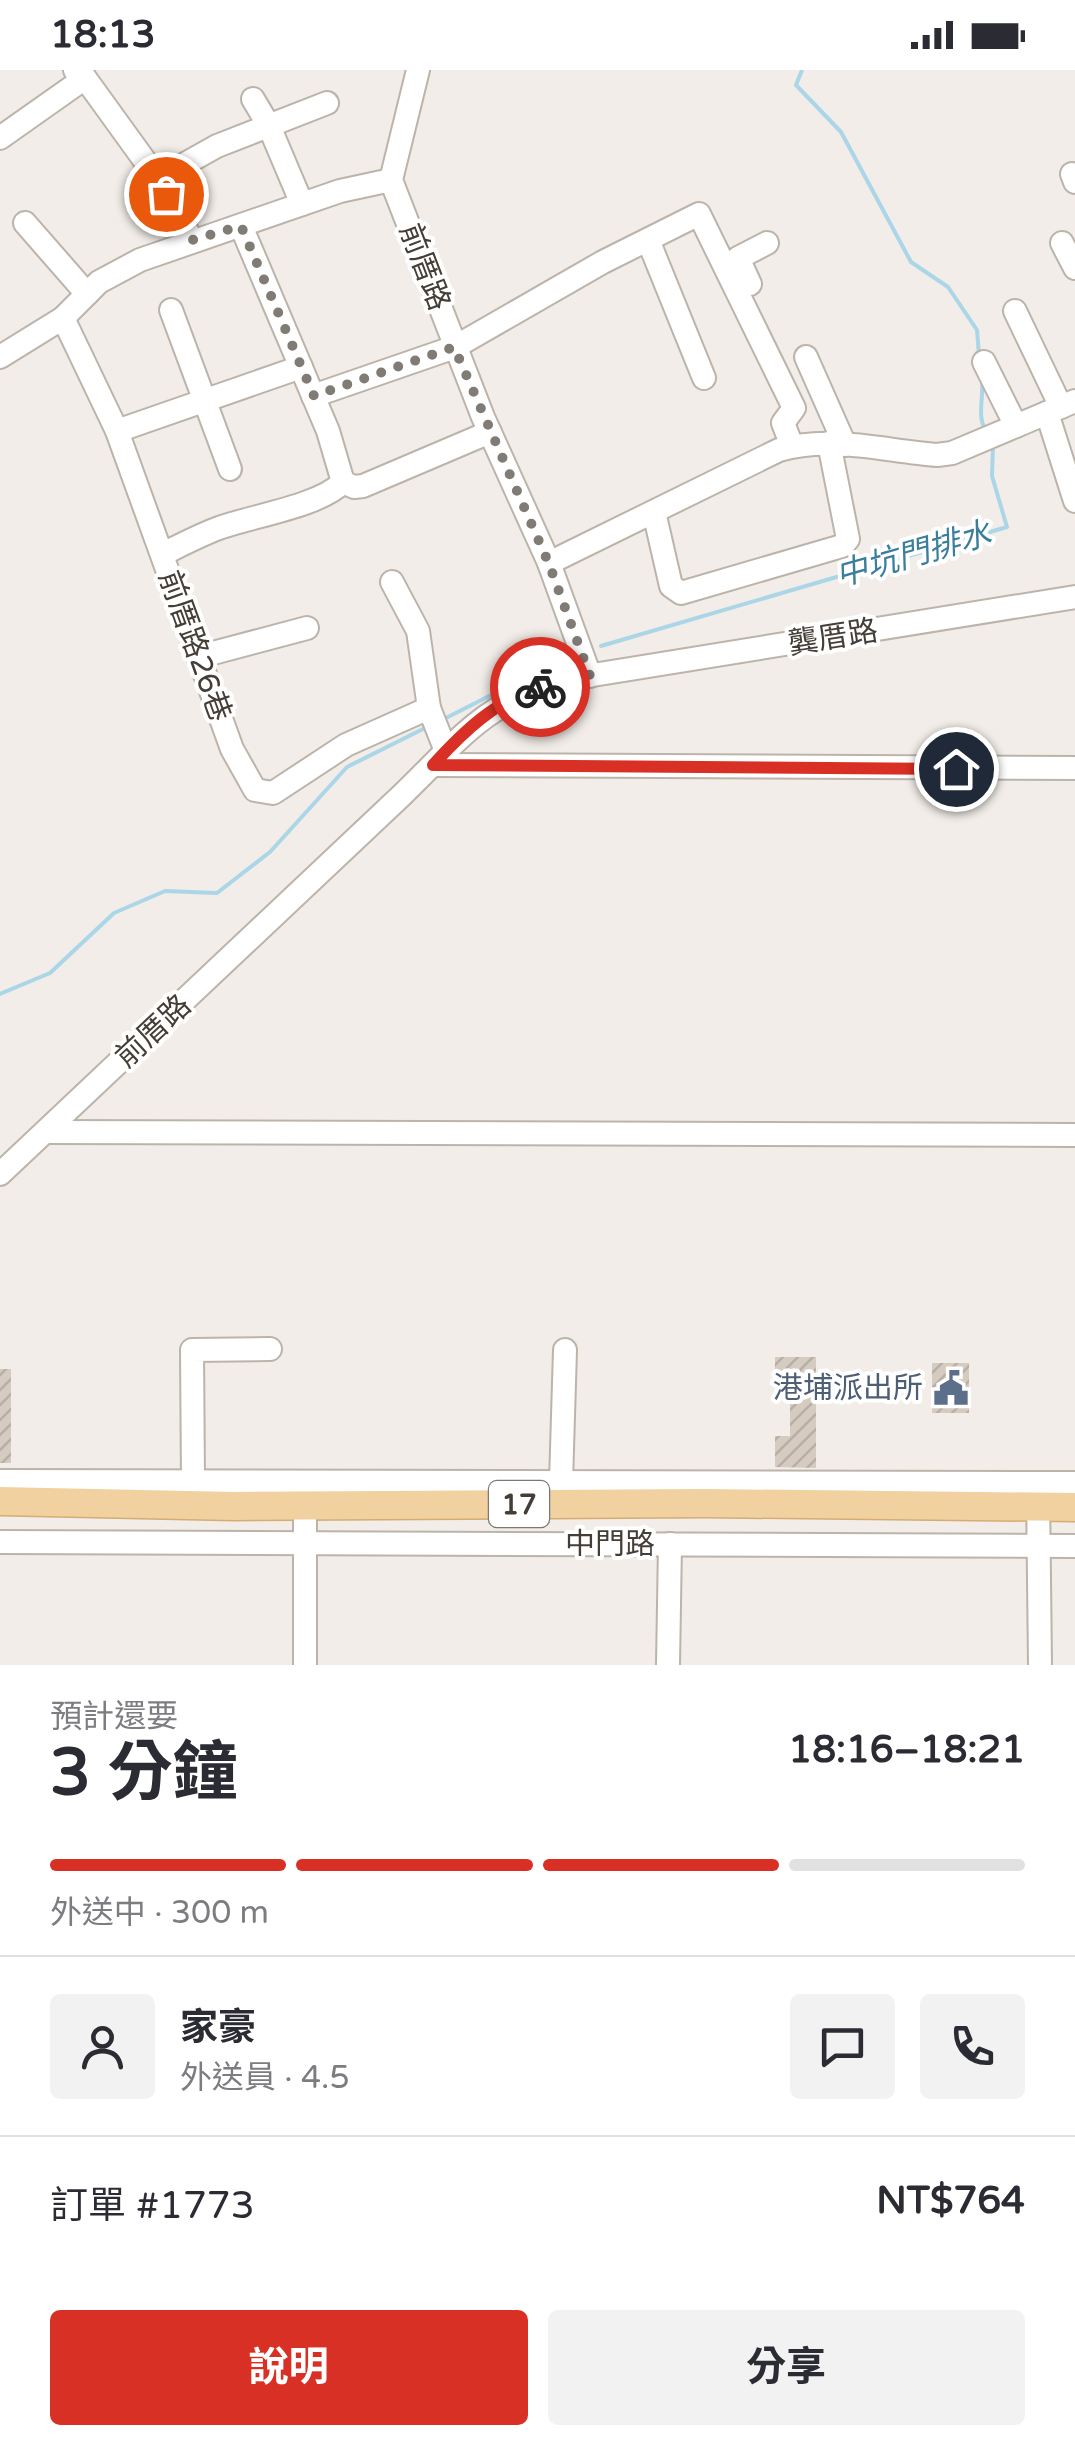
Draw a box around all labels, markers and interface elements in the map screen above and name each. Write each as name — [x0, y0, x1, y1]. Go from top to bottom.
text: 18:13 — [50, 12, 155, 58]
pin — [124, 152, 209, 237]
icon: bag — [139, 167, 194, 222]
street label: 前厝路 — [391, 219, 458, 316]
water label: 中坑門排水 — [831, 514, 997, 595]
street label: 前厝路26巷 — [150, 566, 239, 727]
street label: 龔厝路 — [786, 612, 880, 663]
courier — [490, 637, 590, 737]
icon: bike — [513, 660, 568, 715]
pin — [914, 727, 999, 812]
icon: home — [929, 742, 984, 797]
street label: 前厝路 — [108, 987, 199, 1076]
public building icon: 港埔派出所 — [932, 1369, 970, 1407]
place label: 港埔派出所 — [773, 1370, 923, 1407]
road number: 17 — [489, 1481, 549, 1527]
street label: 中門路 — [565, 1526, 655, 1563]
text: 預計還要 — [50, 1698, 178, 1736]
text: 18:16–18:21 — [788, 1727, 1025, 1773]
text: 3 分鐘 — [50, 1734, 238, 1813]
text: 外送中 · 300 m — [50, 1894, 269, 1932]
button: person — [50, 1994, 155, 2099]
button: chat — [790, 1994, 895, 2099]
button: phone — [920, 1994, 1025, 2099]
text: 家豪 — [180, 2005, 256, 2051]
text: 外送員 · 4.5 — [180, 2059, 349, 2097]
text: NT$764 — [876, 2178, 1025, 2224]
text: 訂單 #1773 — [50, 2183, 255, 2229]
button: 說明 — [50, 2310, 528, 2425]
button: 分享 — [548, 2310, 1025, 2425]

